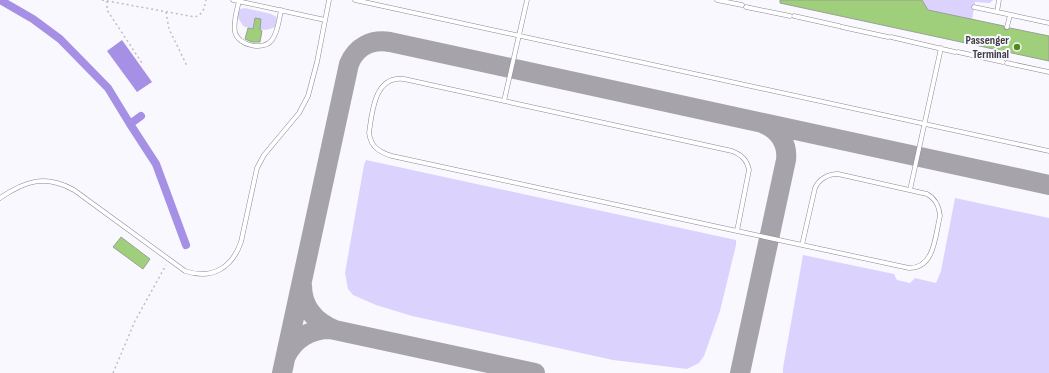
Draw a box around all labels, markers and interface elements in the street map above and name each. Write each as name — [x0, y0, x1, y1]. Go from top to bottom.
place label: Passenger Terminal — [965, 33, 1009, 62]
marker: Passenger Terminal — [1012, 42, 1022, 52]

